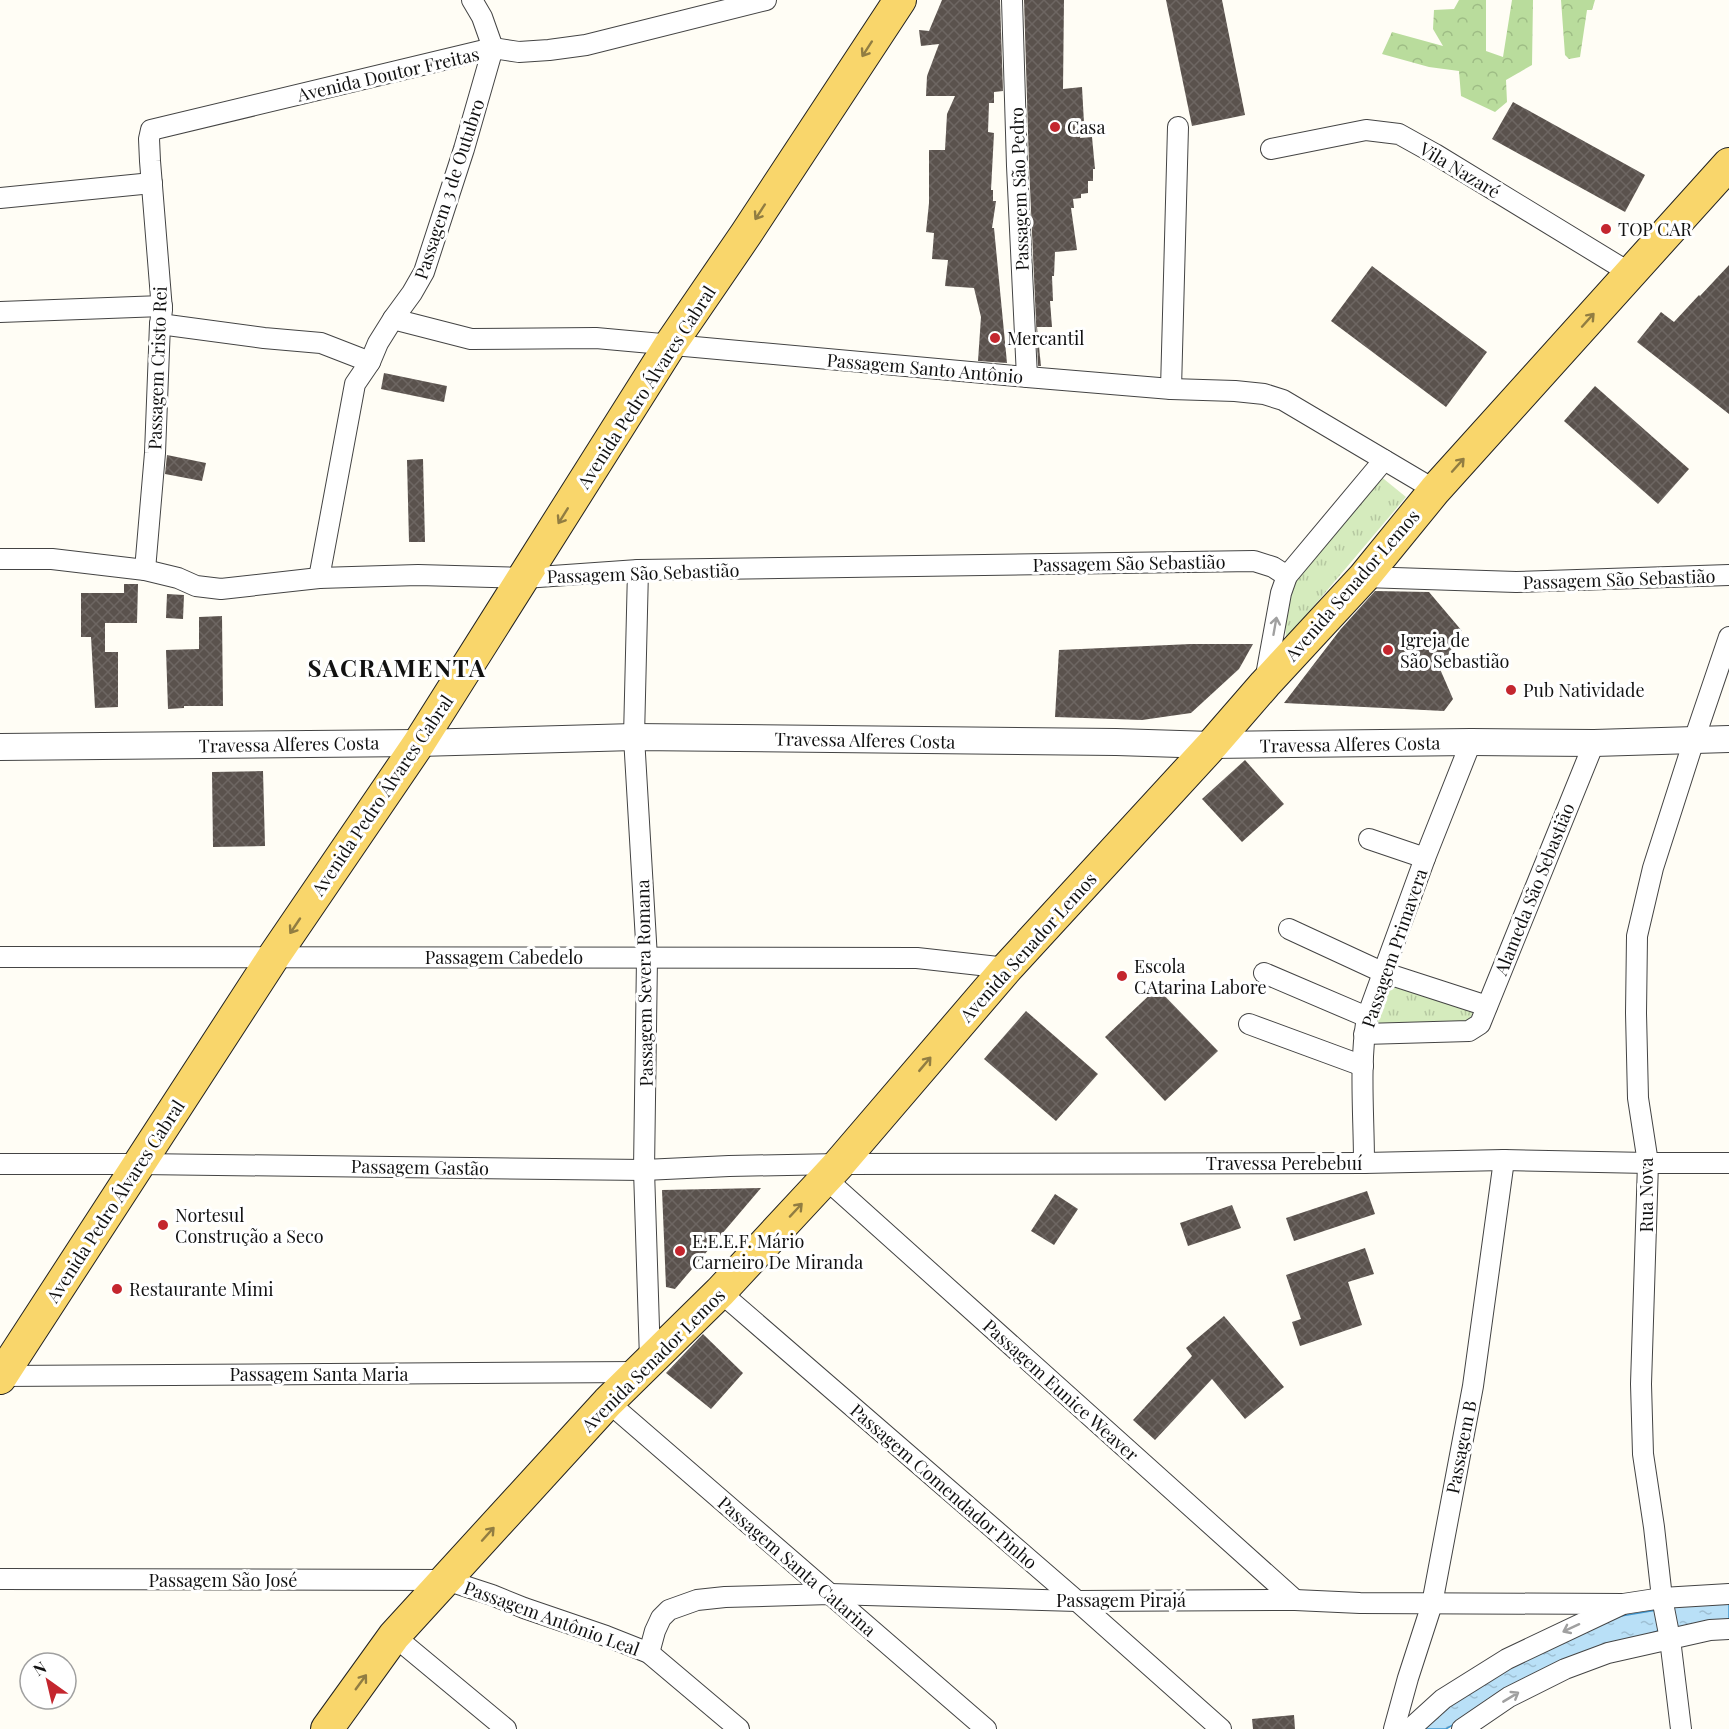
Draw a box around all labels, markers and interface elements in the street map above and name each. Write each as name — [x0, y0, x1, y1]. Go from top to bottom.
one-way arrow — [861, 40, 873, 57]
street label: Avenida Doutor Freitas — [294, 41, 481, 107]
street label: Passagem 3 de Outubro — [409, 96, 490, 282]
street label: Passagem São Pedro — [1004, 107, 1034, 271]
place label: Casa — [1067, 115, 1105, 139]
marker: Casa — [1048, 120, 1062, 134]
street label: Vila Nazaré — [1414, 136, 1505, 203]
one-way arrow — [754, 203, 766, 220]
place label: TOP CAR — [1618, 217, 1692, 241]
marker: TOP CAR — [1599, 222, 1613, 236]
street label: Avenida Pedro Álvares Cabral — [571, 281, 721, 494]
street label: Passagem Cristo Rei — [142, 286, 172, 450]
one-way arrow — [1581, 313, 1595, 328]
place label: Mercantil — [1007, 326, 1084, 350]
marker: Mercantil — [988, 331, 1002, 345]
street label: Passagem Santo Antônio — [826, 347, 1024, 389]
one-way arrow — [1451, 457, 1465, 472]
street label: Avenida Senador Lemos — [1279, 504, 1424, 667]
one-way arrow — [556, 507, 568, 524]
street label: Passagem São Sebastião — [1032, 549, 1226, 577]
street label: Passagem São Sebastião — [546, 558, 740, 588]
street label: Passagem São Sebastião — [1522, 564, 1716, 594]
one-way arrow — [1270, 617, 1281, 637]
place label: Igreja de São Sebastião — [1400, 628, 1510, 673]
marker: Igreja de São Sebastião — [1381, 643, 1395, 657]
district label: SACRAMENTA — [308, 651, 486, 683]
place label: Pub Natividade — [1523, 678, 1645, 702]
marker: Pub Natividade — [1504, 683, 1518, 697]
street label: Avenida Pedro Álvares Cabral — [305, 690, 458, 901]
street label: Travessa Alferes Costa — [774, 726, 956, 754]
street label: Travessa Alferes Costa — [198, 730, 380, 758]
street label: Travessa Alferes Costa — [1259, 730, 1441, 758]
street label: Alameda São Sebastião — [1488, 799, 1580, 980]
street label: Passagem Primavera — [1356, 865, 1432, 1031]
street label: Avenida Senador Lemos — [954, 867, 1102, 1028]
street label: Passagem Severa Romana — [630, 879, 658, 1087]
one-way arrow — [289, 917, 301, 933]
street label: Passagem Cabedelo — [425, 945, 583, 969]
place label: Escola CAtarina Labore — [1134, 954, 1267, 999]
marker: Escola CAtarina Labore — [1115, 969, 1129, 983]
one-way arrow — [918, 1057, 932, 1072]
street label: Avenida Pedro Álvares Cabral — [40, 1095, 190, 1308]
street label: Travessa Perebebuí — [1206, 1151, 1362, 1175]
street label: Passagem Gastão — [351, 1154, 489, 1180]
street label: Rua Nova — [1634, 1157, 1658, 1233]
place label: Nortesul Construção a Seco — [175, 1203, 324, 1248]
one-way arrow — [789, 1203, 804, 1218]
marker: Nortesul Construção a Seco — [156, 1218, 170, 1232]
place label: E.E.E.F. Mário Carneiro De Miranda — [692, 1229, 863, 1274]
marker: E.E.E.F. Mário Carneiro De Miranda — [673, 1244, 687, 1258]
place label: Restaurante Mimi — [129, 1277, 274, 1301]
marker: Restaurante Mimi — [110, 1282, 124, 1296]
street label: Avenida Senador Lemos — [575, 1283, 730, 1438]
street label: Passagem Eunice Weaver — [978, 1314, 1144, 1466]
street label: Passagem Santa Maria — [229, 1362, 409, 1386]
street label: Passagem Comendador Pinho — [845, 1398, 1043, 1574]
street label: Passagem B — [1440, 1398, 1482, 1496]
street label: Passagem Santa Catarina — [713, 1491, 881, 1641]
one-way arrow — [481, 1527, 495, 1542]
street label: Passagem São José — [149, 1568, 297, 1592]
street label: Passagem Antônio Leal — [461, 1575, 643, 1661]
street label: Passagem Pirajá — [1056, 1588, 1186, 1612]
one-way arrow — [1563, 1623, 1581, 1635]
north arrow — [18, 1651, 78, 1711]
text: N — [29, 1656, 50, 1680]
one-way arrow — [355, 1674, 367, 1690]
one-way arrow — [1502, 1690, 1519, 1702]

